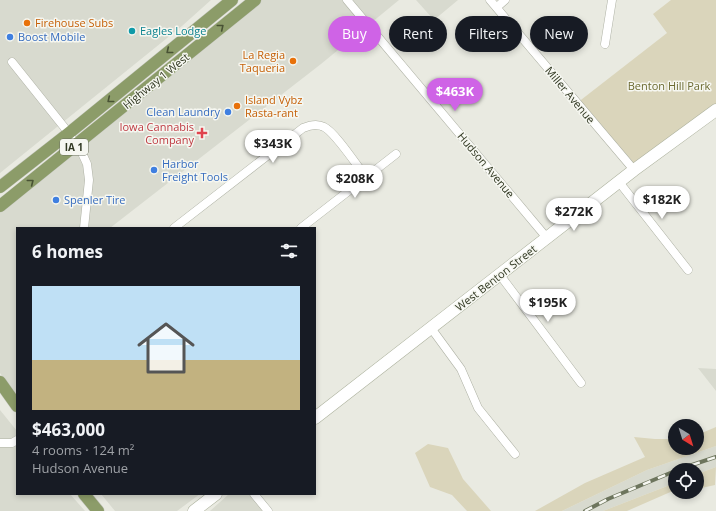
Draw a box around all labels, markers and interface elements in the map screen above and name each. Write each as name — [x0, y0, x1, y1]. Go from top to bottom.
place label: Firehouse Subs — [35, 15, 113, 30]
chip: Buy — [328, 16, 381, 52]
chip: Rent — [389, 16, 447, 52]
chip: Filters — [455, 16, 522, 52]
chip: New — [530, 16, 588, 52]
marker: Firehouse Subs — [22, 18, 32, 28]
place label: Eagles Lodge — [140, 23, 207, 38]
one-way arrow — [216, 25, 224, 32]
marker: Eagles Lodge — [127, 26, 137, 36]
place label: Boost Mobile — [18, 29, 85, 44]
marker: Boost Mobile — [5, 32, 15, 42]
one-way arrow — [167, 47, 174, 54]
place label: La Regia Taqueria — [240, 47, 285, 75]
street label: Highway 1 West — [119, 49, 192, 112]
marker: La Regia Taqueria — [288, 56, 298, 66]
street label: Miller Avenue — [542, 63, 599, 126]
pin: $463K — [427, 78, 483, 112]
park label: Benton Hill Park — [628, 78, 710, 93]
text: $463K — [436, 82, 474, 100]
place label: Island Vybz Rasta-rant — [245, 92, 303, 120]
one-way arrow — [107, 95, 115, 102]
marker: Island Vybz Rasta-rant — [232, 101, 242, 111]
place label: Clean Laundry — [146, 104, 220, 119]
marker: Clean Laundry — [223, 107, 233, 117]
place label: Iowa Cannabis Company — [119, 119, 194, 147]
marker: Iowa Cannabis Company — [197, 128, 207, 138]
street label: Hudson Avenue — [454, 129, 518, 201]
pin: $343K — [245, 130, 301, 164]
text: $343K — [254, 134, 292, 152]
road number: IA 1 — [60, 139, 88, 155]
place label: Harbor Freight Tools — [162, 156, 228, 184]
marker: Harbor Freight Tools — [149, 165, 159, 175]
pin: $208K — [327, 165, 383, 199]
text: $208K — [336, 169, 374, 187]
one-way arrow — [26, 179, 33, 186]
pin: $182K — [634, 186, 690, 220]
text: $182K — [643, 190, 681, 208]
place label: Spenler Tire — [64, 192, 126, 207]
marker: Spenler Tire — [51, 195, 61, 205]
pin: $272K — [546, 198, 602, 232]
text: $272K — [555, 202, 593, 220]
text: 6 homes — [32, 240, 103, 263]
icon: filters — [278, 240, 300, 262]
street label: West Benton Street — [452, 241, 539, 314]
pin: $195K — [520, 289, 576, 323]
text: $195K — [529, 293, 567, 311]
icon: home — [130, 312, 202, 384]
text: $463,000 — [32, 418, 105, 441]
north arrow — [668, 419, 704, 455]
map controls — [668, 419, 704, 499]
text: 4 rooms · 124 m² — [32, 441, 134, 459]
text: Hudson Avenue — [32, 459, 128, 477]
button: locate — [668, 463, 704, 499]

